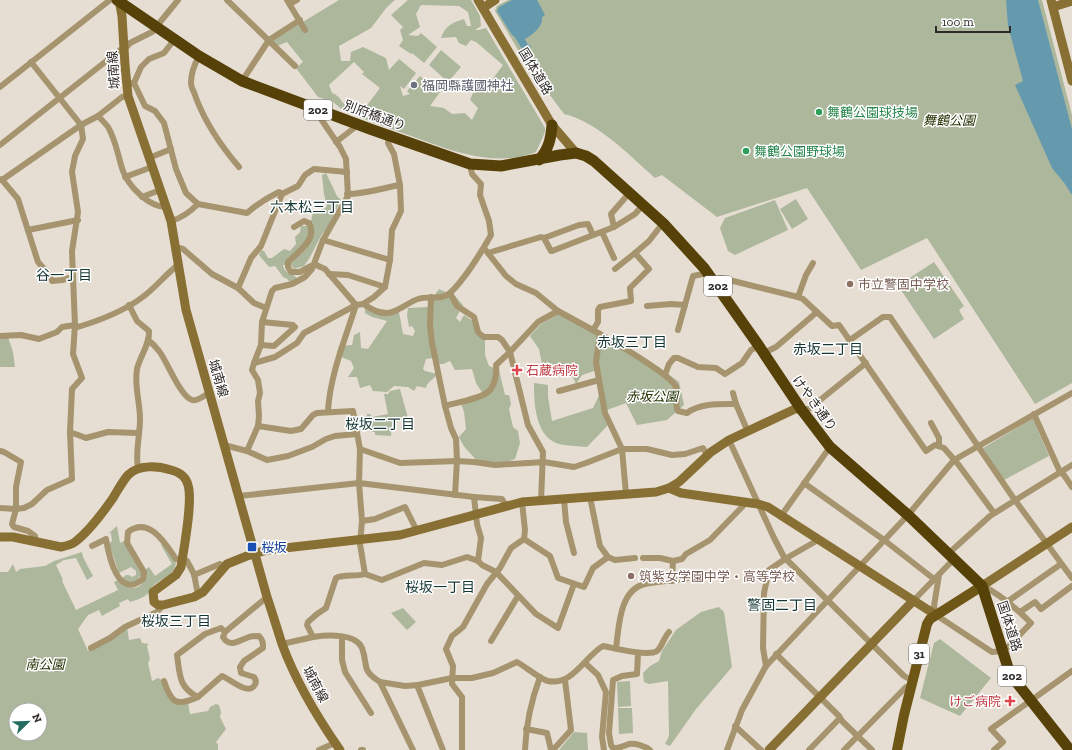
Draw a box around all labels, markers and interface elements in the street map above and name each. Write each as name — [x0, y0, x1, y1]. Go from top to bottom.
scale bar — [936, 8, 1010, 34]
text: 100 m — [942, 15, 974, 29]
street label: 国体道路 — [516, 45, 555, 97]
street label: 城南線 — [105, 50, 122, 90]
place label: 福岡縣護國神社 — [422, 78, 513, 93]
marker: 福岡縣護國神社 — [409, 80, 419, 90]
street label: 別府橋通り — [342, 97, 408, 134]
road number: 202 — [304, 100, 332, 120]
place label: 舞鶴公園球技場 — [827, 105, 918, 120]
marker: 舞鶴公園球技場 — [814, 107, 824, 117]
park label: 舞鶴公園 — [923, 113, 977, 128]
place label: 舞鶴公園野球場 — [754, 144, 845, 159]
marker: 舞鶴公園野球場 — [741, 146, 751, 156]
district label: 六本松三丁目 — [270, 199, 354, 216]
district label: 谷一丁目 — [36, 267, 92, 284]
road number: 202 — [704, 276, 732, 296]
place label: 市立警固中学校 — [858, 277, 949, 292]
marker: 市立警固中学校 — [845, 279, 855, 289]
district label: 赤坂三丁目 — [597, 334, 667, 351]
district label: 赤坂二丁目 — [793, 341, 863, 358]
street label: 城南線 — [206, 357, 231, 399]
place label: 石蔵病院 — [526, 363, 578, 378]
marker: 石蔵病院 — [511, 364, 523, 376]
street label: けやき通り — [789, 373, 840, 434]
park label: 赤坂公園 — [626, 389, 680, 404]
district label: 桜坂二丁目 — [345, 416, 415, 433]
place label: 桜坂 — [261, 540, 287, 555]
marker: 桜坂 — [246, 541, 258, 553]
place label: 筑紫女学園中学・高等学校 — [639, 569, 795, 584]
marker: 筑紫女学園中学・高等学校 — [626, 571, 636, 581]
district label: 桜坂一丁目 — [405, 579, 475, 596]
district label: 警固二丁目 — [747, 597, 817, 614]
street label: 国体道路 — [994, 599, 1025, 653]
district label: 桜坂三丁目 — [141, 613, 211, 630]
road number: 31 — [909, 644, 929, 664]
park label: 南公園 — [25, 657, 66, 672]
street label: 城南線 — [300, 663, 331, 705]
road number: 202 — [998, 666, 1026, 686]
place label: けご病院 — [949, 694, 1001, 709]
marker: けご病院 — [1004, 695, 1016, 707]
north arrow — [8, 702, 48, 742]
text: N — [29, 712, 45, 725]

